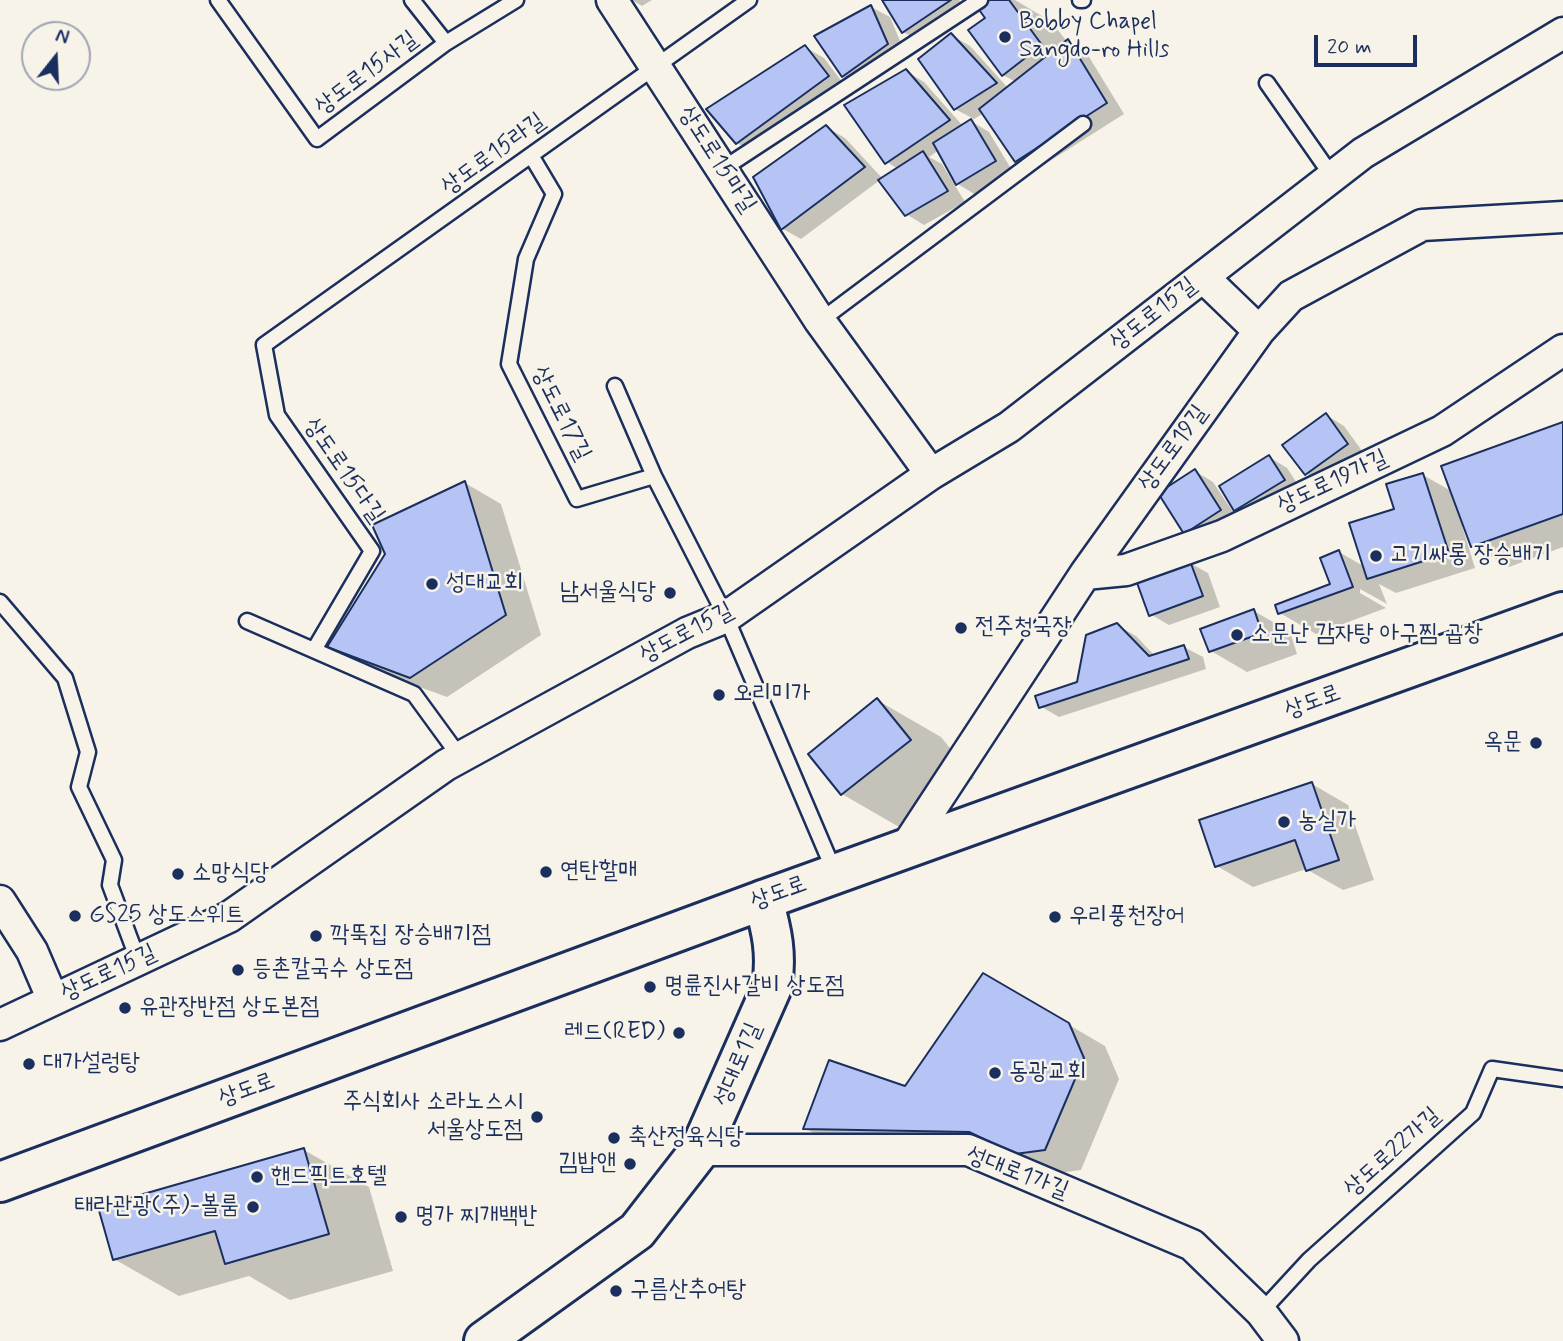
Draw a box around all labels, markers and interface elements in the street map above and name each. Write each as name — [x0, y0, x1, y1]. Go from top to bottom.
place label: Bobby Chapel Sangdo-ro Hills — [1019, 9, 1169, 65]
north arrow — [21, 21, 91, 91]
scale bar — [1318, 21, 1421, 65]
text: N — [52, 24, 72, 51]
street label: 상도로15사길 — [310, 26, 424, 122]
marker: Bobby Chapel Sangdo-ro Hills — [997, 29, 1013, 45]
text: 20 m — [1327, 33, 1372, 61]
street label: 상도로15마길 — [671, 101, 761, 219]
street label: 상도로15라길 — [436, 108, 552, 202]
street label: 상도로15길 — [1105, 272, 1203, 358]
street label: 상도로17길 — [524, 362, 596, 466]
street label: 상도로19길 — [1133, 400, 1215, 498]
street label: 상도로15다길 — [296, 413, 390, 529]
street label: 상도로19가길 — [1273, 445, 1393, 521]
place label: 고기싸롱 장승배기 — [1390, 542, 1551, 570]
marker: 고기싸롱 장승배기 — [1368, 548, 1384, 564]
place label: 성대교회 — [446, 570, 523, 598]
marker: 성대교회 — [424, 576, 440, 592]
place label: 남서울식당 — [559, 579, 656, 607]
marker: 남서울식당 — [662, 585, 678, 601]
street label: 상도로15길 — [635, 597, 739, 671]
place label: 전주청국장 — [975, 614, 1072, 642]
marker: 전주청국장 — [953, 620, 969, 636]
place label: 소문난 감자탕 아구찜 곱창 — [1251, 621, 1483, 649]
marker: 소문난 감자탕 아구찜 곱창 — [1229, 627, 1245, 643]
street label: 상도로 — [1281, 680, 1345, 726]
place label: 오리미가 — [733, 681, 810, 709]
marker: 오리미가 — [711, 687, 727, 703]
place label: 옥문 — [1483, 729, 1522, 757]
marker: 옥문 — [1528, 735, 1544, 751]
place label: 농실가 — [1298, 808, 1356, 836]
marker: 농실가 — [1276, 814, 1292, 830]
place label: 연탄할매 — [560, 858, 637, 886]
place label: 소망식당 — [192, 860, 269, 888]
marker: 연탄할매 — [538, 864, 554, 880]
marker: 소망식당 — [170, 866, 186, 882]
street label: 상도로 — [747, 871, 811, 917]
place label: GS25 상도스위트 — [89, 902, 245, 930]
place label: 우리풍천장어 — [1069, 903, 1185, 931]
marker: GS25 상도스위트 — [67, 908, 83, 924]
marker: 우리풍천장어 — [1047, 909, 1063, 925]
place label: 깍뚝집 장승배기점 — [330, 922, 491, 950]
marker: 깍뚝집 장승배기점 — [308, 928, 324, 944]
street label: 상도로15길 — [57, 939, 161, 1009]
place label: 등촌칼국수 상도점 — [252, 956, 413, 984]
marker: 등촌칼국수 상도점 — [230, 962, 246, 978]
place label: 명륜진사갈비 상도점 — [664, 973, 844, 1001]
marker: 명륜진사갈비 상도점 — [642, 979, 658, 995]
place label: 유관장반점 상도본점 — [139, 994, 319, 1022]
marker: 유관장반점 상도본점 — [117, 1000, 133, 1016]
place label: 레드(RED) — [564, 1019, 665, 1047]
street label: 성대로1길 — [709, 1019, 769, 1111]
marker: 레드(RED) — [671, 1025, 687, 1041]
place label: 대가설렁탕 — [43, 1050, 140, 1078]
marker: 대가설렁탕 — [21, 1056, 37, 1072]
place label: 동광교회 — [1009, 1059, 1086, 1087]
marker: 동광교회 — [987, 1065, 1003, 1081]
street label: 상도로 — [215, 1068, 279, 1114]
place label: 주식회사 소라노스시 서울상도점 — [343, 1089, 523, 1145]
street label: 상도로22가길 — [1339, 1102, 1447, 1204]
marker: 주식회사 소라노스시 서울상도점 — [529, 1109, 545, 1125]
place label: 축산정육식당 — [628, 1124, 744, 1152]
marker: 축산정육식당 — [606, 1130, 622, 1146]
street label: 성대로1가길 — [962, 1141, 1072, 1207]
place label: 김밥앤 — [558, 1150, 616, 1178]
marker: 김밥앤 — [622, 1156, 638, 1172]
place label: 핸드픽트호텔 — [271, 1163, 387, 1191]
marker: 핸드픽트호텔 — [249, 1169, 265, 1185]
place label: 태라관광(주)-볼룸 — [74, 1193, 239, 1221]
marker: 태라관광(주)-볼룸 — [245, 1199, 261, 1215]
place label: 명가 찌개백반 — [415, 1203, 537, 1231]
marker: 명가 찌개백반 — [393, 1209, 409, 1225]
place label: 구름산추어탕 — [630, 1277, 746, 1305]
marker: 구름산추어탕 — [608, 1283, 624, 1299]

